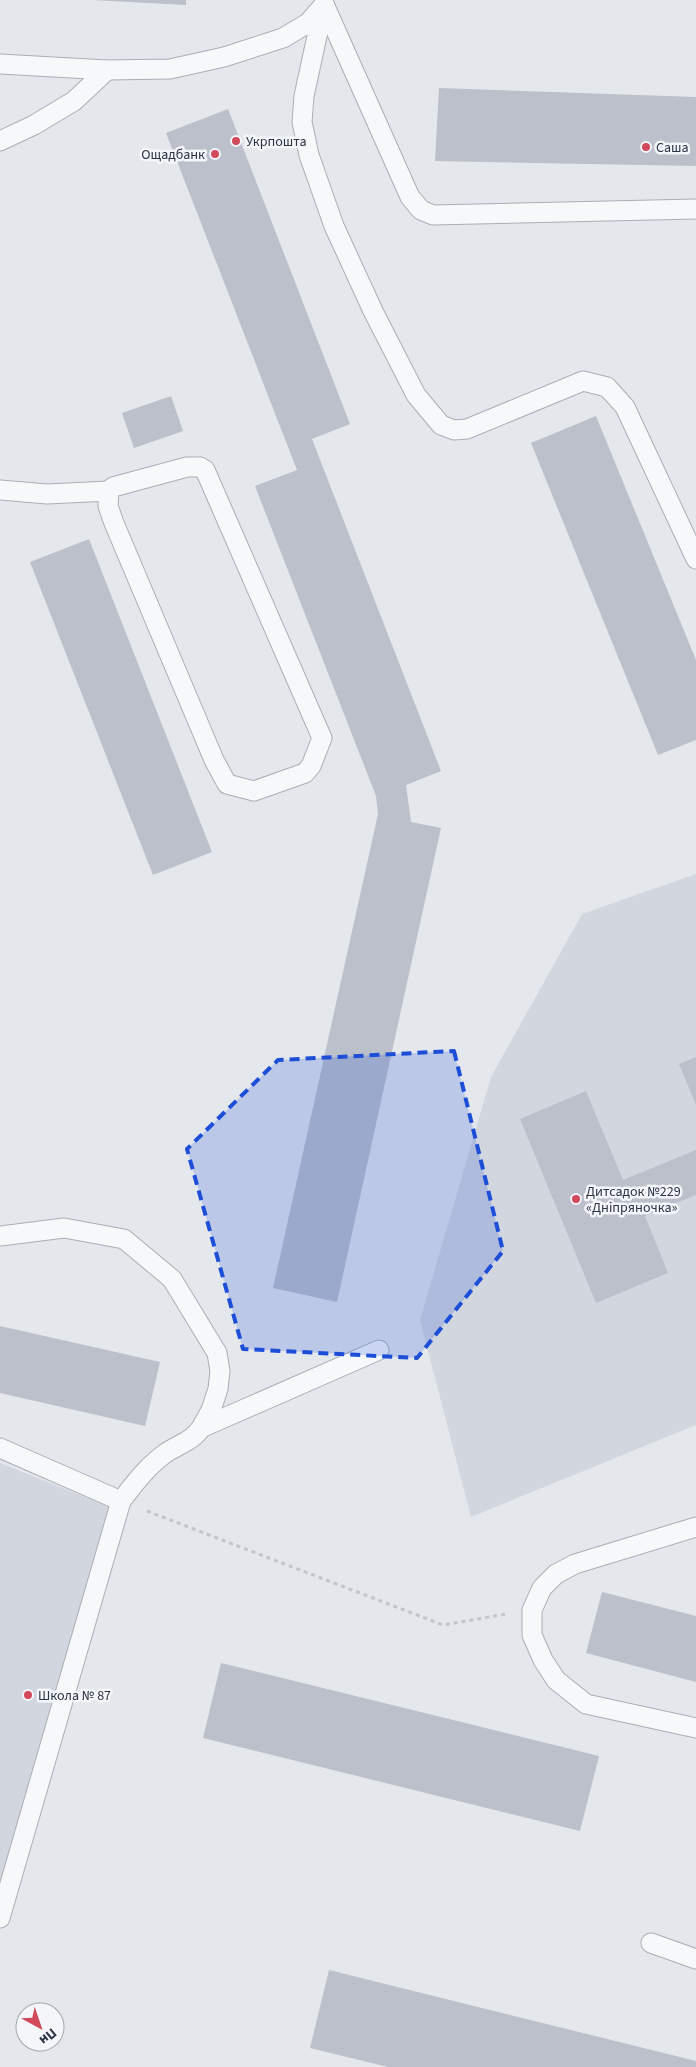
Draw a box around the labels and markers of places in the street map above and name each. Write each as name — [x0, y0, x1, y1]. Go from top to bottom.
place label: Укрпошта — [246, 132, 307, 152]
marker: Укрпошта — [230, 135, 242, 147]
place label: Саша — [656, 138, 689, 158]
marker: Саша — [640, 141, 652, 153]
place label: Ощадбанк — [141, 145, 205, 165]
marker: Ощадбанк — [209, 148, 221, 160]
place label: Дитсадок №229 «Дніпряночка» — [586, 1182, 681, 1218]
marker: Дитсадок №229 «Дніпряночка» — [570, 1193, 582, 1205]
place label: Школа № 87 — [38, 1686, 111, 1706]
marker: Школа № 87 — [22, 1689, 34, 1701]

